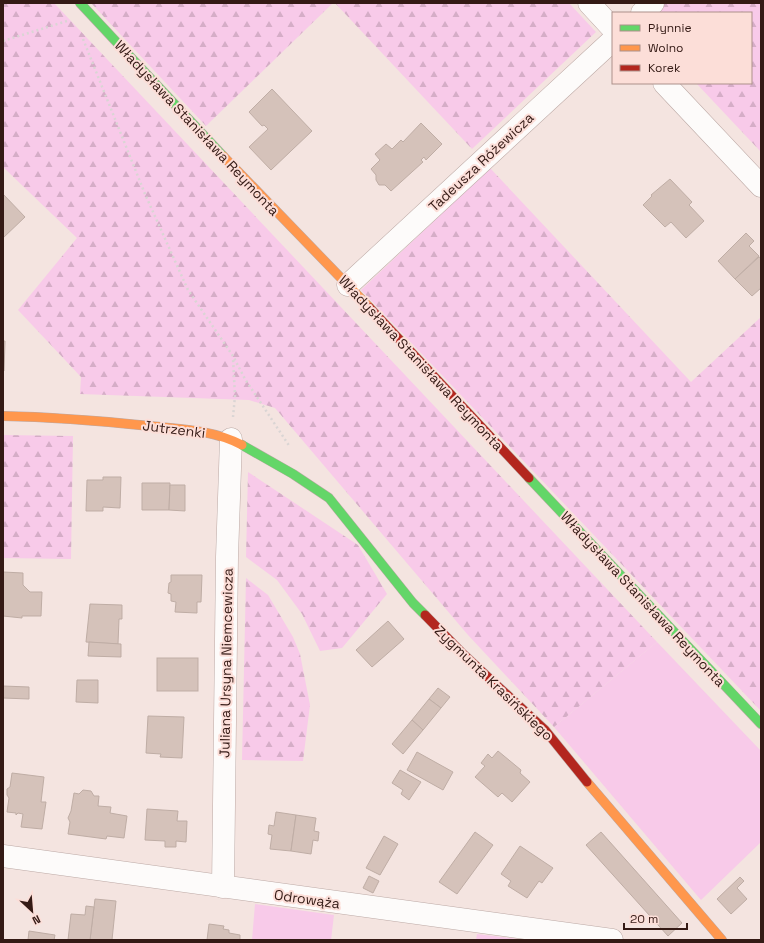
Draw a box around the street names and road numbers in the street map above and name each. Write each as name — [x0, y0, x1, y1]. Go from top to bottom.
street label: Władysława Stanisława Reymonta — [111, 37, 283, 219]
street label: Tadeusza Różewicza — [425, 109, 537, 215]
street label: Władysława Stanisława Reymonta — [335, 272, 507, 454]
street label: Jutrzenki — [142, 416, 206, 442]
street label: Władysława Stanisława Reymonta — [557, 508, 729, 690]
street label: Juliana Ursyna Niemcewicza — [215, 568, 237, 758]
street label: Zygmunta Krasińskiego — [431, 622, 557, 744]
street label: Odrowąża — [273, 885, 341, 913]

